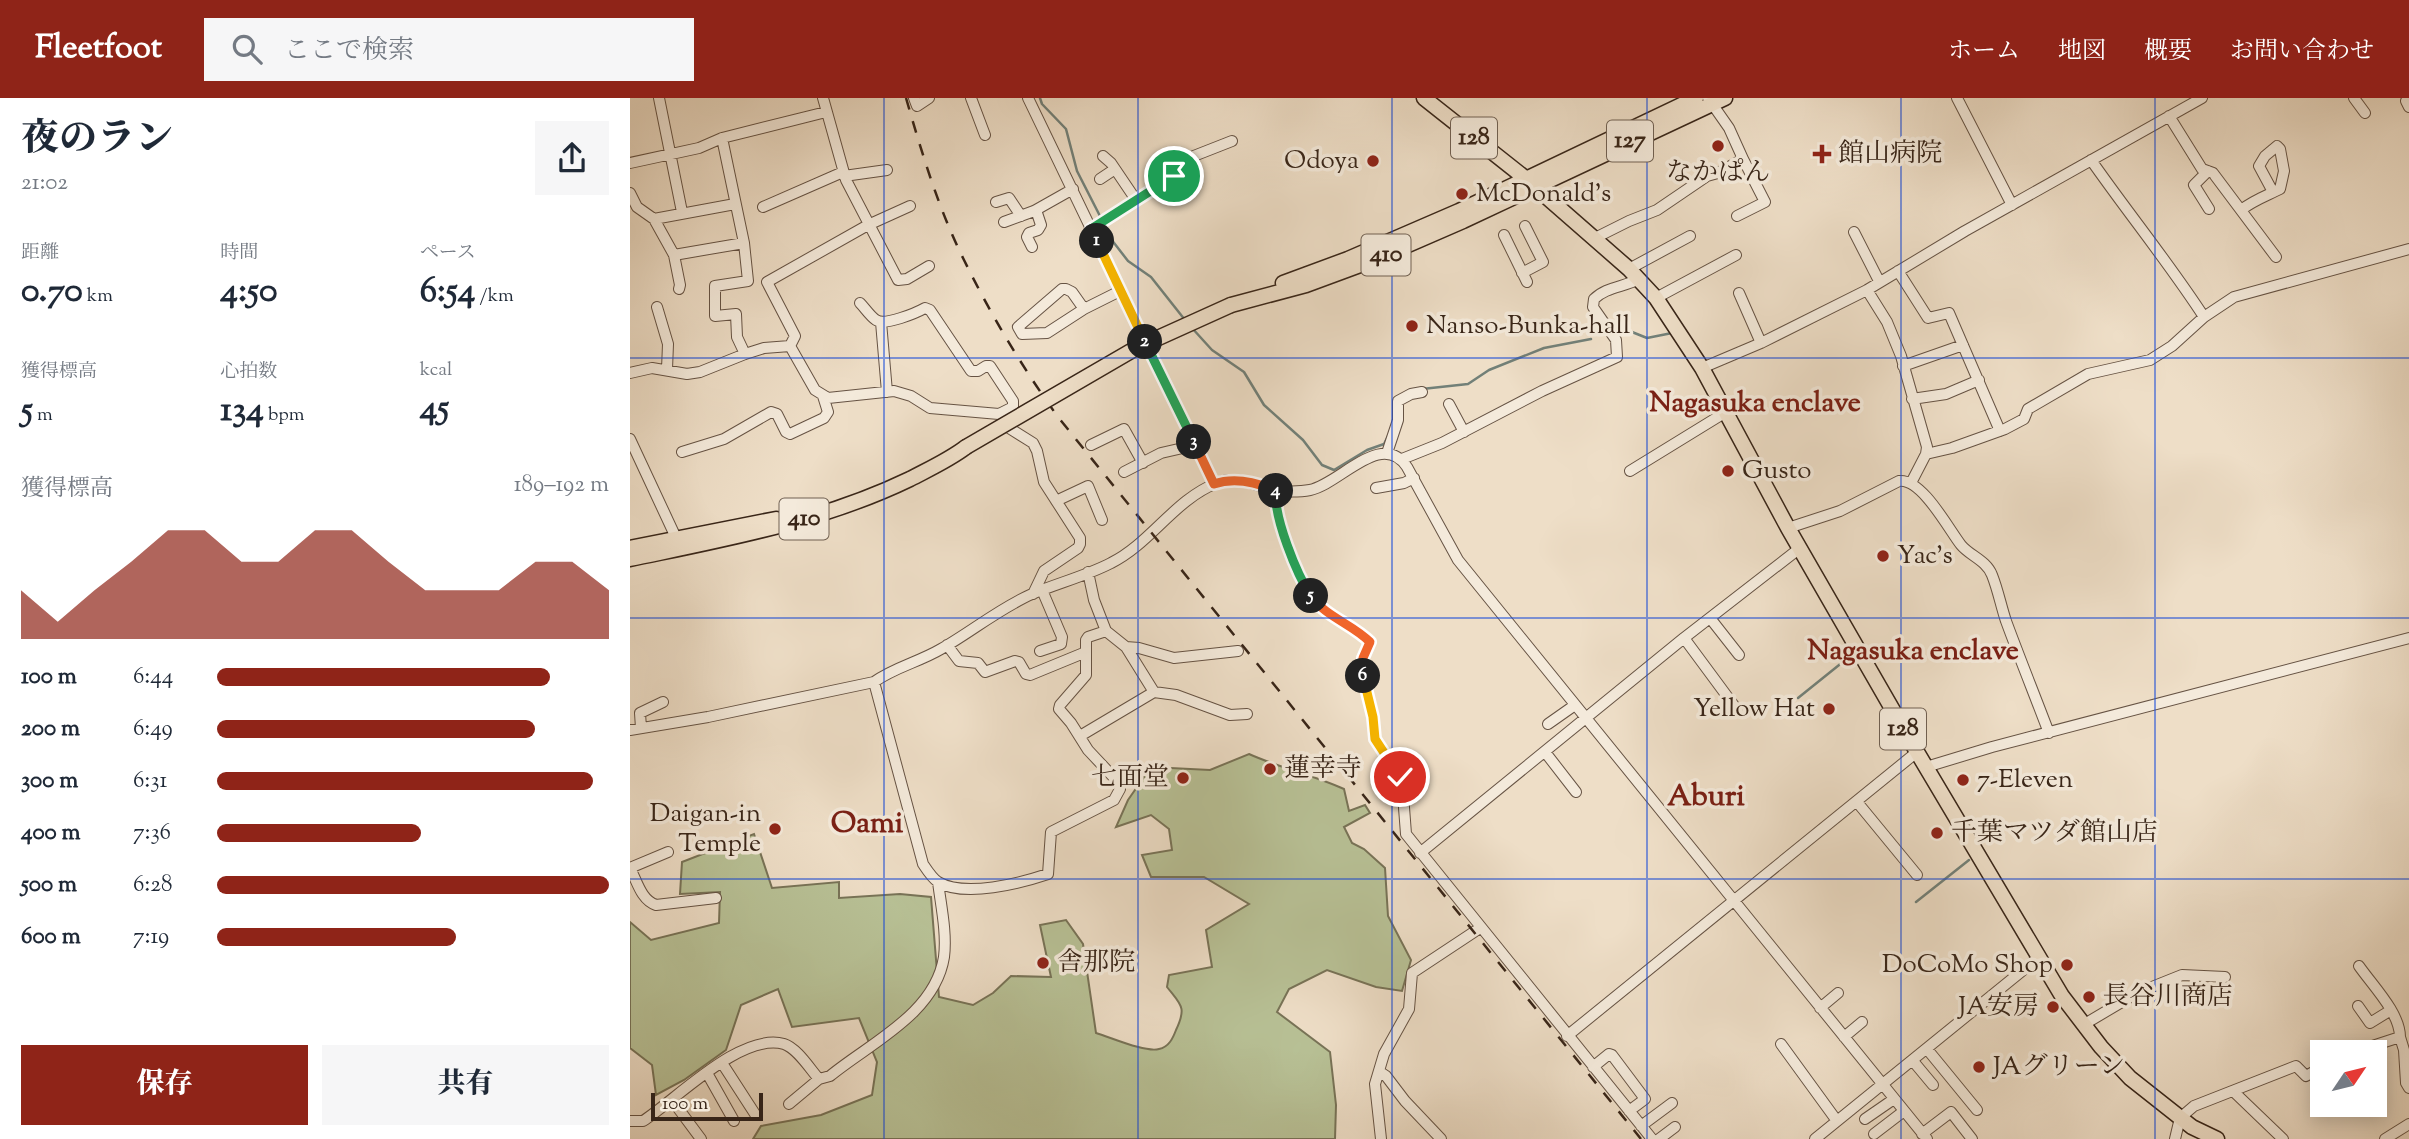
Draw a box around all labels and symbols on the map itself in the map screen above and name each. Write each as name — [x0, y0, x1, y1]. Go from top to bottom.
road number: 128 — [1451, 118, 1497, 158]
road number: 127 — [1607, 121, 1653, 162]
place label: 館山病院 — [1838, 136, 1942, 173]
marker: なかぱん — [1710, 138, 1726, 154]
place label: Odoya — [1284, 143, 1359, 180]
marker: 館山病院 — [1812, 144, 1832, 164]
pin — [1144, 146, 1204, 206]
marker: Odoya — [1365, 153, 1381, 169]
place label: なかぱん — [1666, 155, 1770, 192]
place label: McDonald's — [1476, 176, 1611, 213]
marker: McDonald's — [1454, 186, 1470, 202]
pin: 1 — [1079, 223, 1114, 258]
road number: 410 — [1362, 234, 1410, 275]
place label: Nanso-Bunka-hall — [1426, 308, 1630, 345]
marker: Nanso-Bunka-hall — [1404, 318, 1420, 334]
pin: 2 — [1128, 324, 1162, 360]
district label: Nagasuka enclave — [1649, 384, 1861, 424]
pin: 3 — [1176, 424, 1212, 460]
place label: Gusto — [1742, 453, 1812, 490]
marker: Gusto — [1720, 463, 1736, 479]
pin: 4 — [1258, 474, 1294, 508]
road number: 410 — [780, 498, 828, 540]
place label: Yac's — [1897, 538, 1953, 575]
marker: Yac's — [1875, 548, 1891, 564]
pin: 5 — [1294, 578, 1328, 614]
district label: Nagasuka enclave — [1807, 632, 2019, 672]
pin: 6 — [1346, 658, 1380, 694]
place label: Yellow Hat — [1693, 691, 1815, 728]
marker: Yellow Hat — [1821, 701, 1837, 717]
road number: 128 — [1880, 708, 1926, 750]
pin — [1370, 747, 1430, 807]
place label: 蓮幸寺 — [1284, 751, 1362, 788]
place label: 七面堂 — [1091, 760, 1169, 797]
marker: 蓮幸寺 — [1262, 761, 1278, 777]
place label: 7-Eleven — [1977, 762, 2073, 799]
marker: 七面堂 — [1175, 770, 1191, 786]
marker: 7-Eleven — [1955, 772, 1971, 788]
district label: Aburi — [1667, 776, 1745, 819]
place label: Daigan-in Temple — [650, 796, 761, 863]
district label: Oami — [831, 803, 904, 846]
place label: 千葉マツダ館山店 — [1951, 815, 2158, 852]
marker: Daigan-in Temple — [767, 821, 783, 837]
marker: 千葉マツダ館山店 — [1929, 825, 1945, 841]
place label: 舎那院 — [1057, 945, 1135, 982]
place label: DoCoMo Shop — [1882, 947, 2053, 984]
marker: 舎那院 — [1035, 955, 1051, 971]
marker: DoCoMo Shop — [2059, 957, 2075, 973]
place label: 長谷川商店 — [2103, 979, 2233, 1016]
place label: JA安房 — [1956, 989, 2039, 1026]
marker: 長谷川商店 — [2081, 989, 2097, 1005]
marker: JA安房 — [2045, 999, 2061, 1015]
north arrow — [2310, 1040, 2387, 1116]
place label: JAグリーン — [1991, 1049, 2125, 1086]
marker: JAグリーン — [1971, 1059, 1987, 1075]
scale bar — [651, 1090, 763, 1122]

